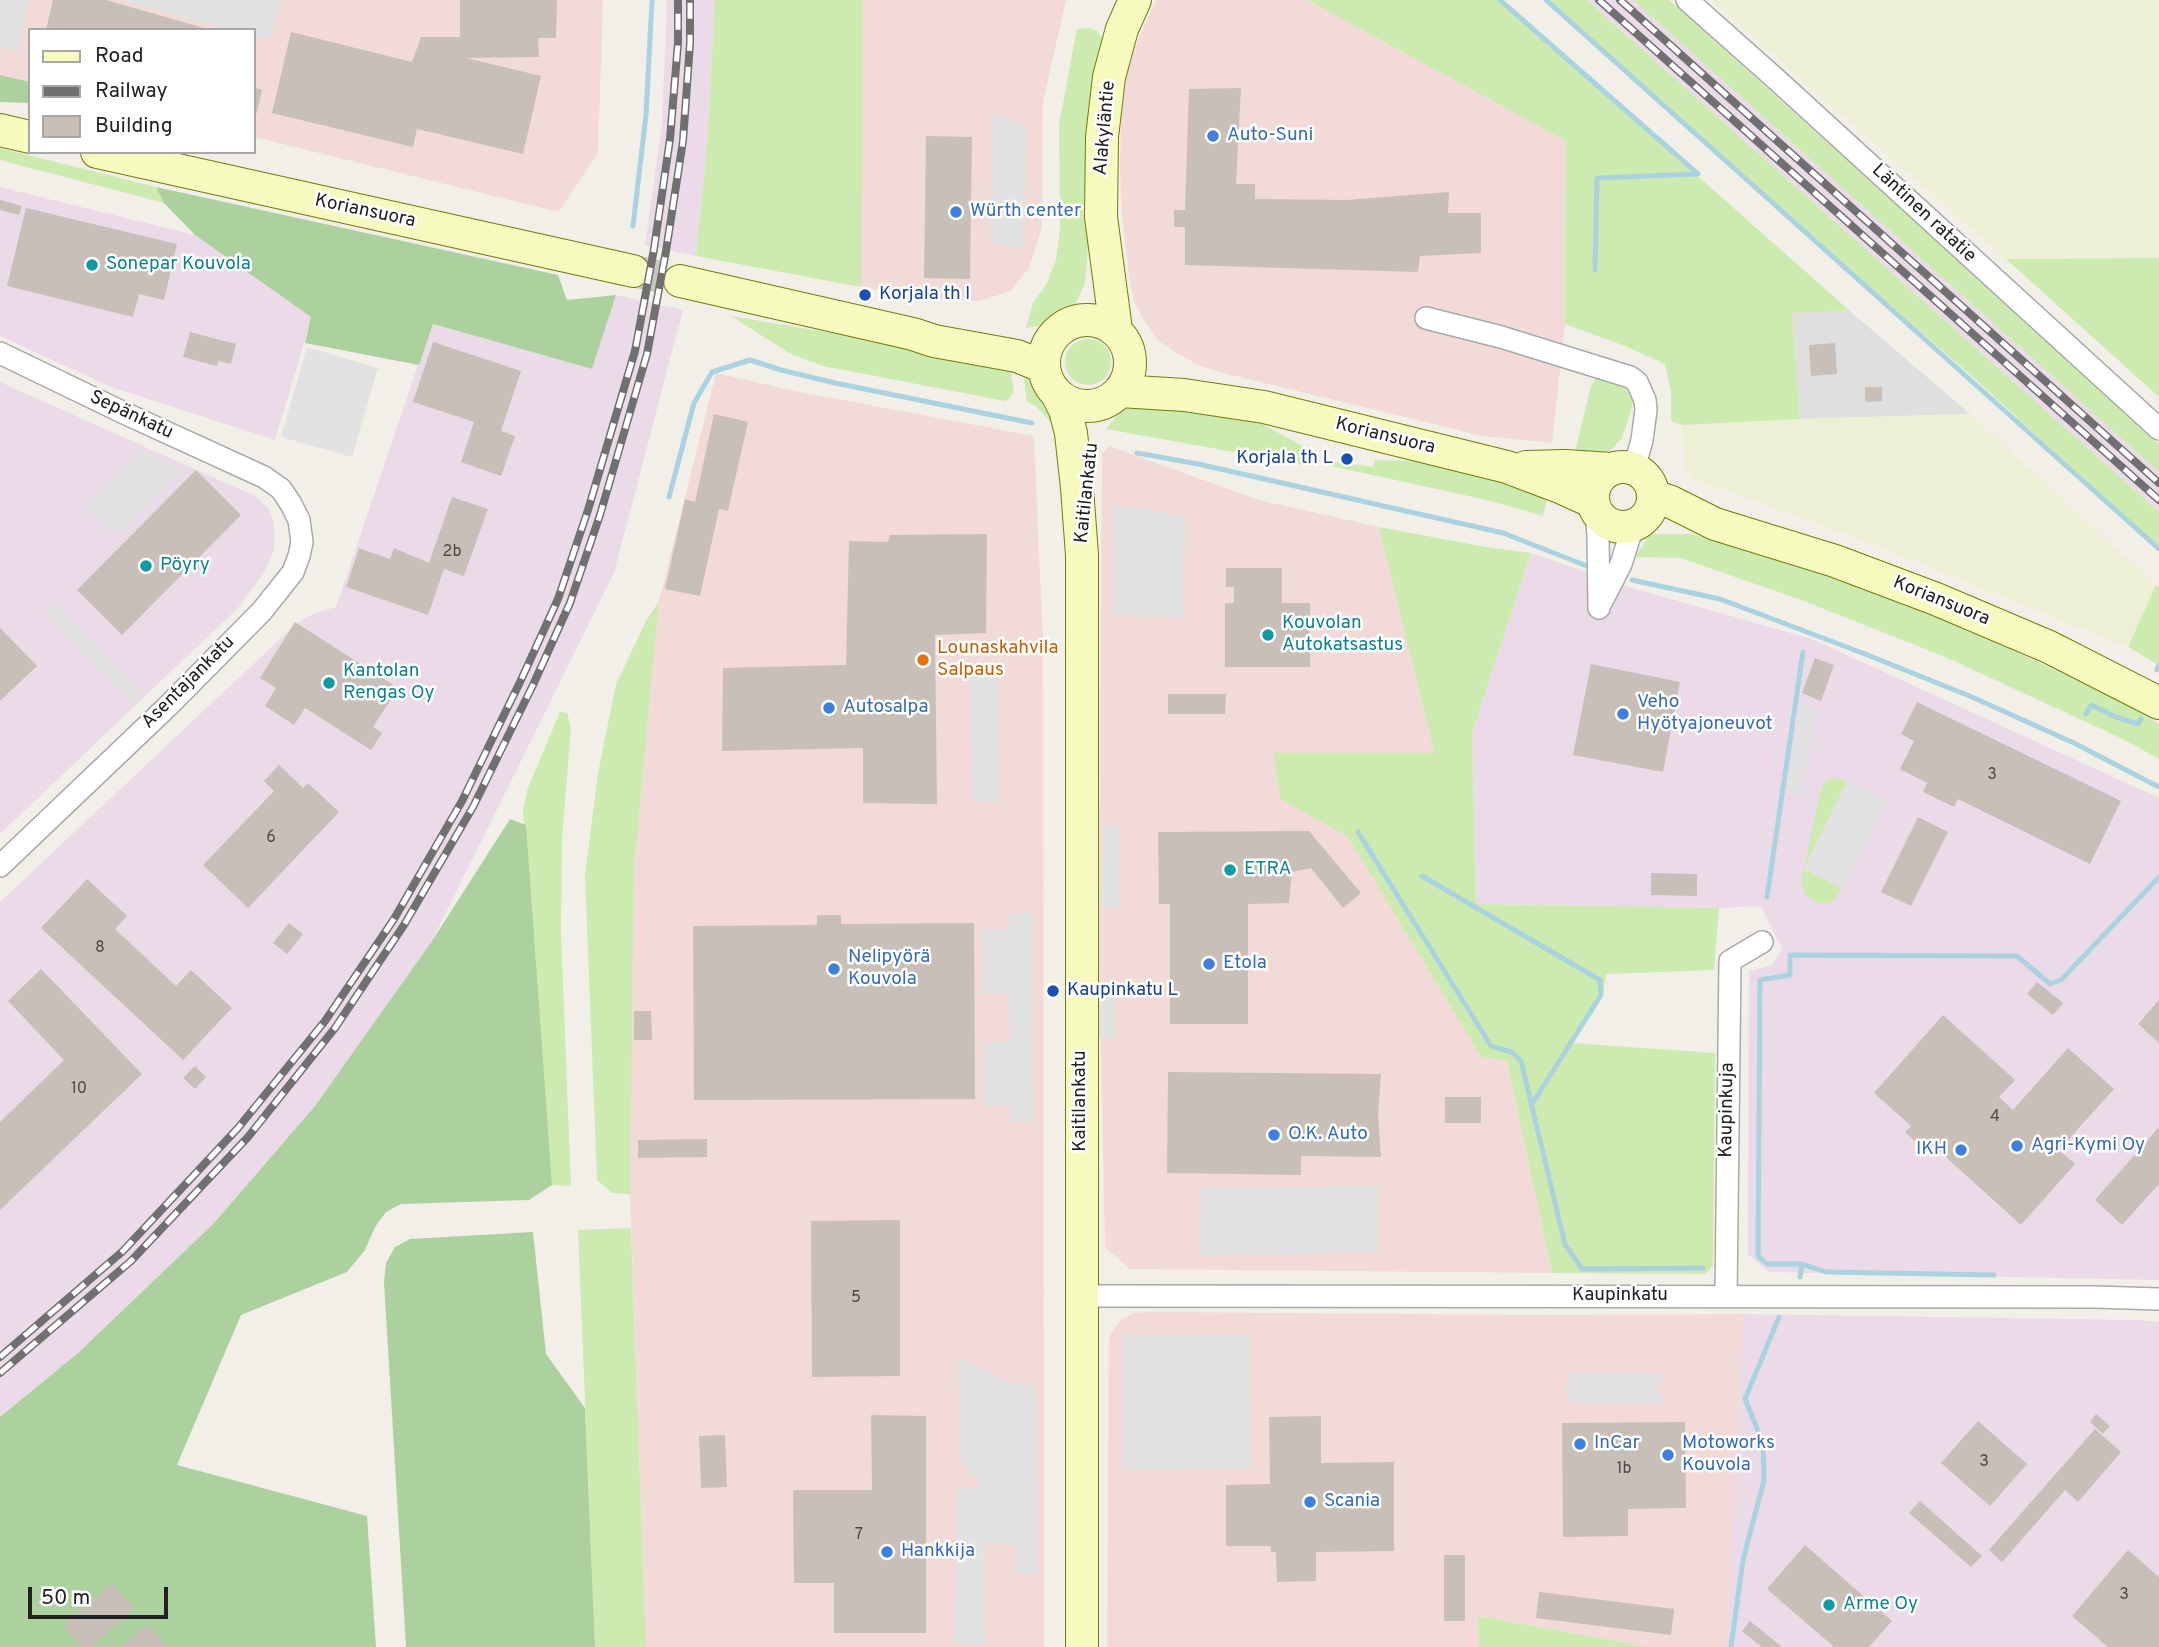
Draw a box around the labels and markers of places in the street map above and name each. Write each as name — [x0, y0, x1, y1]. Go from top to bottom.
place label: Auto-Suni — [1227, 125, 1313, 147]
marker: Auto-Suni — [1205, 128, 1221, 144]
place label: Würth center — [970, 201, 1081, 223]
marker: Würth center — [948, 204, 964, 220]
place label: Sonepar Kouvola — [106, 254, 251, 276]
marker: Sonepar Kouvola — [84, 257, 100, 273]
place label: Korjala th I — [879, 284, 970, 306]
marker: Korjala th I — [857, 287, 873, 303]
place label: Korjala th L — [1236, 448, 1333, 470]
marker: Korjala th L — [1339, 451, 1355, 467]
place label: Pöyry — [160, 555, 210, 577]
marker: Pöyry — [138, 558, 154, 574]
place label: Kouvolan Autokatsastus — [1282, 613, 1403, 657]
marker: Kouvolan Autokatsastus — [1260, 627, 1276, 643]
place label: Lounaskahvila Salpaus — [937, 638, 1059, 682]
marker: Lounaskahvila Salpaus — [915, 652, 931, 668]
place label: Kantolan Rengas Oy — [343, 661, 434, 705]
marker: Kantolan Rengas Oy — [321, 675, 337, 691]
place label: Veho Hyötyajoneuvot — [1637, 692, 1773, 736]
place label: Autosalpa — [843, 697, 929, 719]
marker: Autosalpa — [821, 700, 837, 716]
marker: Veho Hyötyajoneuvot — [1615, 706, 1631, 722]
place label: ETRA — [1244, 859, 1291, 881]
marker: ETRA — [1222, 862, 1238, 878]
place label: Nelipyörä Kouvola — [848, 947, 930, 991]
place label: Etola — [1223, 953, 1267, 975]
marker: Etola — [1201, 956, 1217, 972]
marker: Nelipyörä Kouvola — [826, 961, 842, 977]
place label: Kaupinkatu L — [1067, 980, 1178, 1002]
marker: Kaupinkatu L — [1045, 983, 1061, 999]
place label: O.K. Auto — [1288, 1124, 1368, 1146]
marker: O.K. Auto — [1266, 1127, 1282, 1143]
place label: Agri-Kymi Oy — [2031, 1135, 2145, 1157]
marker: Agri-Kymi Oy — [2009, 1138, 2025, 1154]
place label: IKH — [1916, 1139, 1947, 1161]
marker: IKH — [1953, 1142, 1969, 1158]
place label: InCar — [1594, 1433, 1640, 1455]
place label: Motoworks Kouvola — [1682, 1433, 1775, 1477]
marker: InCar — [1572, 1436, 1588, 1452]
marker: Motoworks Kouvola — [1660, 1447, 1676, 1463]
place label: Scania — [1324, 1491, 1380, 1513]
marker: Scania — [1302, 1494, 1318, 1510]
place label: Hankkija — [901, 1541, 975, 1563]
marker: Hankkija — [879, 1544, 895, 1560]
place label: Arme Oy — [1843, 1594, 1918, 1616]
marker: Arme Oy — [1821, 1597, 1837, 1613]

